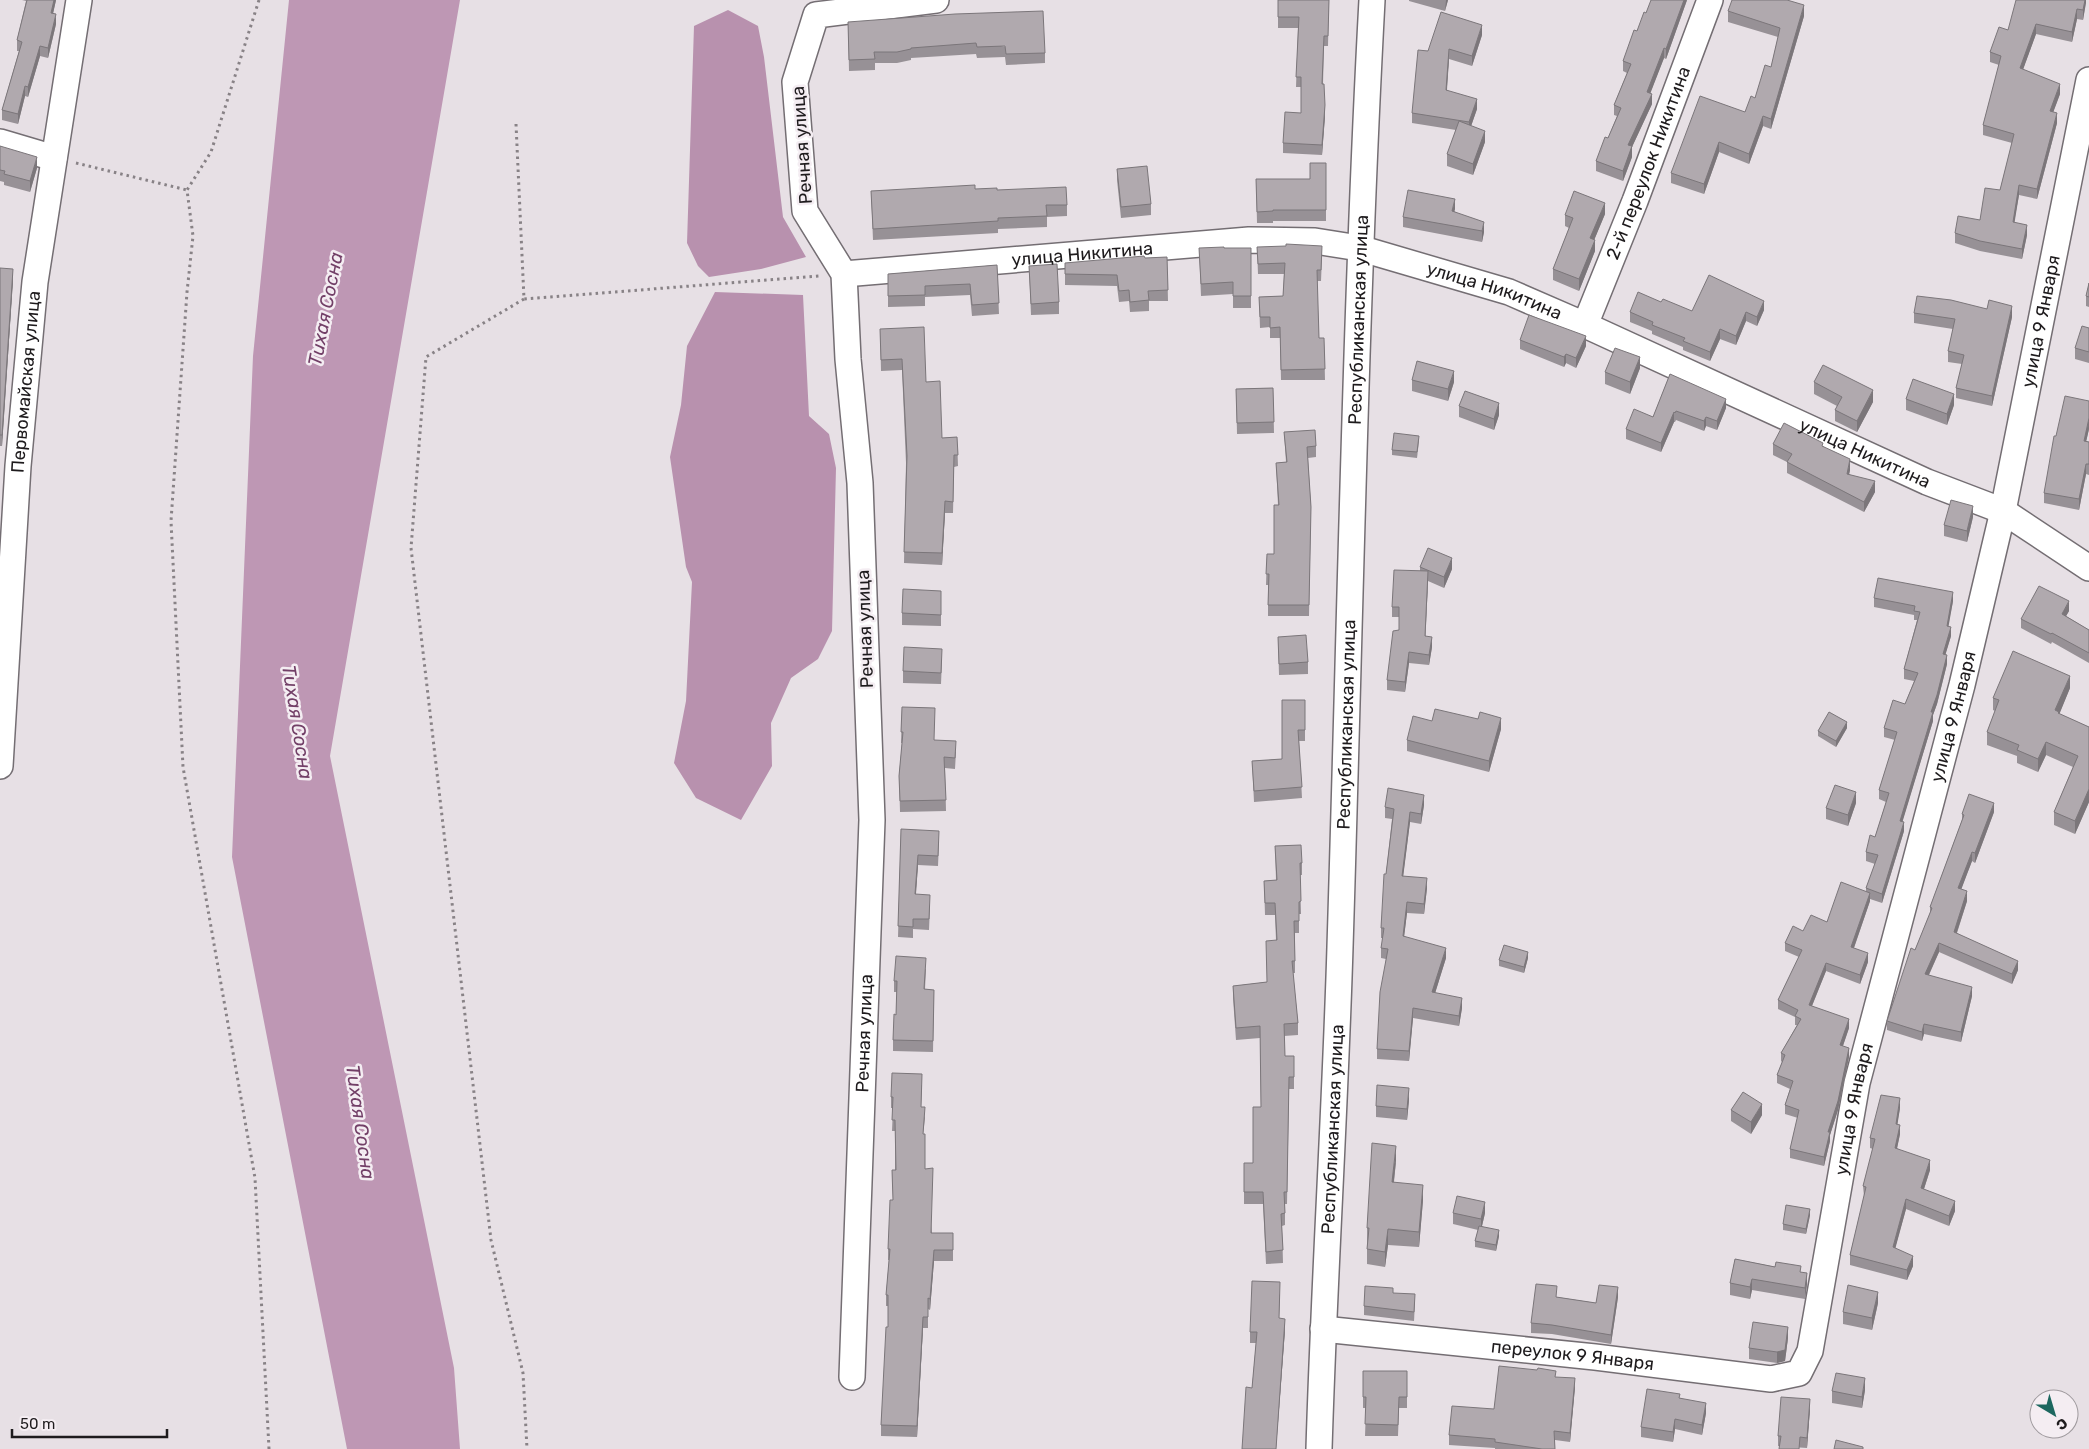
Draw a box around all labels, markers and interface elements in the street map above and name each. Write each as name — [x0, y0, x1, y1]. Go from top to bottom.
street label: 2-й переулок Никитина — [1601, 63, 1695, 263]
street label: Речная улица — [787, 85, 817, 205]
street label: Республиканская улица — [1344, 214, 1373, 425]
street label: улица Никитина — [1011, 237, 1154, 271]
water label: Тихая Сосна — [303, 250, 348, 368]
street label: улица 9 Января — [2017, 253, 2065, 389]
street label: улица Никитина — [1424, 257, 1565, 325]
street label: Первомайская улица — [7, 290, 45, 474]
street label: улица Никитина — [1796, 414, 1934, 493]
street label: Речная улица — [852, 569, 878, 689]
street label: Республиканская улица — [1333, 619, 1360, 830]
street label: улица 9 Января — [1926, 649, 1981, 785]
water label: Тихая Сосна — [277, 663, 318, 781]
street label: Речная улица — [851, 974, 877, 1093]
street label: Республиканская улица — [1317, 1024, 1348, 1235]
street label: улица 9 Января — [1830, 1040, 1878, 1177]
water label: Тихая Сосна — [341, 1063, 380, 1181]
street label: переулок 9 Января — [1490, 1335, 1655, 1375]
north arrow — [2029, 1389, 2079, 1439]
scale bar — [12, 1406, 168, 1438]
text: С — [2052, 1414, 2071, 1434]
text: 50 m — [20, 1415, 55, 1433]

